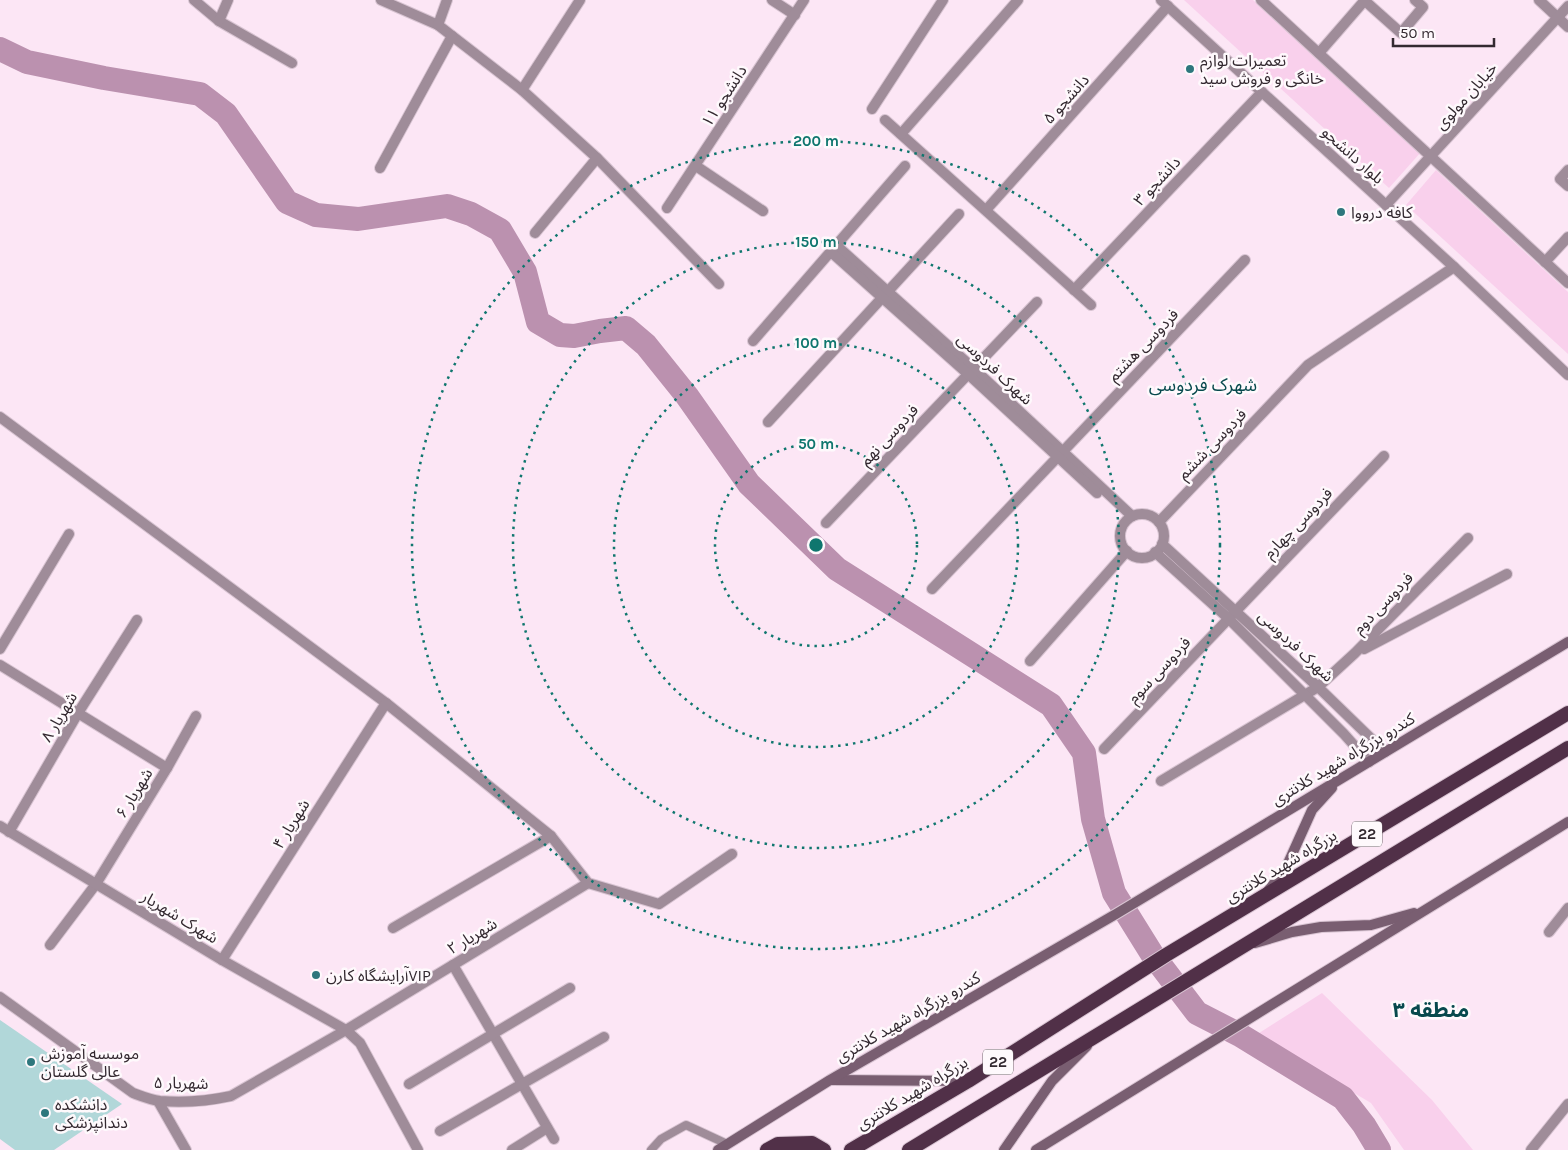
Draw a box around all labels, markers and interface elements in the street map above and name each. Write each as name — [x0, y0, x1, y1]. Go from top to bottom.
scale bar — [1393, 15, 1494, 47]
text: 50 m — [1400, 24, 1435, 42]
place label: تعمیرات لوازم خانگی و فروش سید — [1200, 51, 1324, 88]
street label: خیابان مولوی — [1431, 59, 1501, 133]
street label: دانشجو ۱۱ — [697, 62, 751, 130]
marker: تعمیرات لوازم خانگی و فروش سید — [1184, 63, 1196, 75]
street label: دانشجو ۵ — [1039, 70, 1093, 128]
street label: بلوار دانشجو — [1318, 122, 1388, 188]
text: 200 m — [793, 132, 839, 150]
street label: دانشجو ۳ — [1130, 153, 1184, 209]
place label: کافه درووا — [1351, 203, 1413, 222]
marker: کافه درووا — [1335, 206, 1347, 218]
text: 150 m — [795, 233, 837, 251]
street label: فردوسی هشتم — [1104, 305, 1185, 387]
street label: شهرک فردوسی — [953, 329, 1037, 409]
text: 100 m — [795, 334, 837, 352]
district label: شهرک فردوسی — [1149, 374, 1257, 396]
street label: فردوسی نهم — [856, 400, 925, 472]
street label: فردوسی ششم — [1174, 405, 1253, 485]
text: 50 m — [798, 435, 834, 453]
street label: فردوسی چهارم — [1260, 484, 1339, 564]
centre of rings — [807, 536, 825, 554]
street label: فردوسی دوم — [1349, 568, 1419, 640]
street label: شهرک فردوسی — [1254, 606, 1338, 686]
street label: فردوسی سوم — [1123, 633, 1197, 709]
street label: شهریار ۸ — [37, 689, 81, 745]
street label: کندرو بزرگراه شهید کلانتری — [1268, 708, 1418, 809]
street label: شهریار ۶ — [111, 765, 157, 821]
street label: شهریار ۴ — [268, 796, 314, 852]
road number: 22 — [1352, 822, 1382, 846]
street label: بزرگراه شهید کلانتری — [1222, 825, 1340, 907]
street label: شهرک شهریار — [137, 886, 222, 947]
street label: ۲ شهریار — [444, 914, 500, 958]
place label: آرایشگاه کارنVIP — [326, 966, 431, 985]
street label: کندرو بزرگراه شهید کلانتری — [832, 968, 984, 1066]
marker: آرایشگاه کارنVIP — [310, 969, 322, 981]
district label: منطقه ۳ — [1393, 998, 1469, 1022]
place label: موسسه آموزش عالی گلستان — [41, 1044, 139, 1081]
road number: 22 — [983, 1050, 1013, 1074]
street label: بزرگراه شهید کلانتری — [853, 1052, 971, 1134]
marker: موسسه آموزش عالی گلستان — [25, 1056, 37, 1068]
street label: ۵ شهریار — [153, 1073, 209, 1093]
place label: دانشکده دندانپزشکی — [55, 1095, 128, 1133]
marker: دانشکده دندانپزشکی — [39, 1107, 51, 1119]

